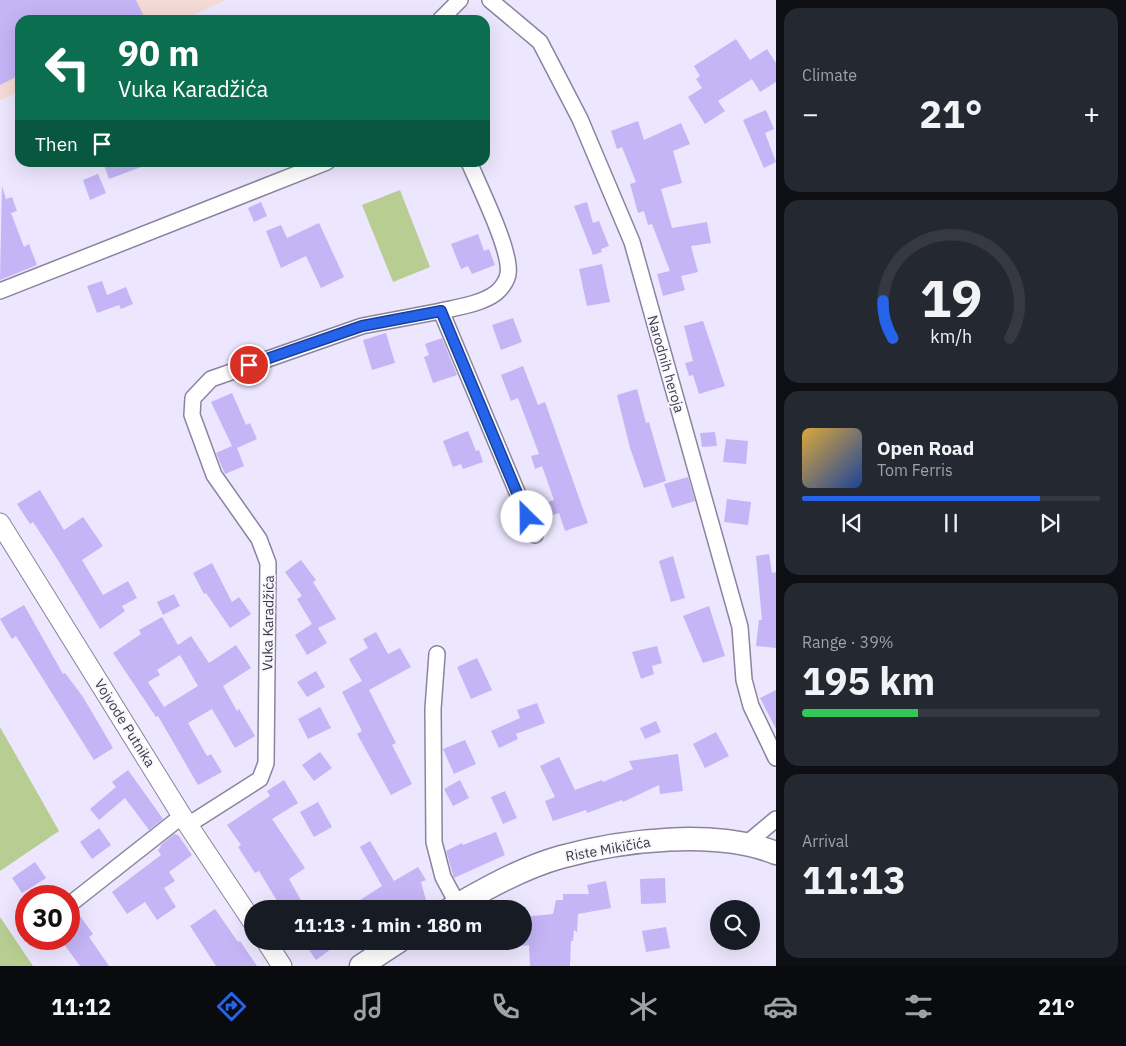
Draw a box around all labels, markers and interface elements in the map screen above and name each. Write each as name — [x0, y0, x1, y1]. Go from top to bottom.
text: 90 m — [118, 30, 200, 76]
icon: left — [35, 35, 100, 100]
text: Climate — [802, 65, 857, 85]
text: Vuka Karadžića — [118, 74, 268, 103]
text: 21° — [919, 89, 983, 138]
text: − — [802, 95, 819, 132]
text: + — [1083, 95, 1100, 132]
icon: arrive — [88, 130, 116, 158]
text: Then — [35, 132, 78, 156]
text: 19 — [920, 264, 982, 331]
street label: Narodnih heroja — [643, 313, 689, 415]
text: km/h — [930, 325, 972, 348]
pin — [228, 344, 270, 386]
icon: arrive — [235, 351, 263, 379]
text: Open Road — [877, 436, 974, 460]
text: Tom Ferris — [877, 460, 953, 480]
position arrow — [500, 490, 552, 542]
icon: previous — [838, 509, 866, 537]
icon: pause — [937, 509, 965, 537]
icon: next — [1036, 509, 1064, 537]
street label: Vuka Karadžića — [258, 575, 278, 671]
text: Range · 39% — [802, 632, 894, 652]
text: 195 km — [802, 656, 935, 705]
street label: Vojvode Putnika — [91, 676, 160, 771]
text: Arrival — [802, 831, 849, 851]
street label: Riste Mikičića — [564, 833, 652, 865]
text: 11:13 — [802, 855, 906, 904]
speed limit sign: 30 — [15, 885, 80, 950]
map controls — [710, 900, 760, 950]
button: search — [710, 900, 760, 950]
text: 11:13 · 1 min · 180 m — [294, 913, 482, 937]
icon: directions — [214, 989, 249, 1024]
icon: music — [351, 989, 386, 1024]
icon: phone — [488, 989, 523, 1024]
icon: climate — [626, 989, 661, 1024]
icon: car — [763, 989, 798, 1024]
icon: filters — [901, 989, 936, 1024]
text: 11:12 — [51, 992, 111, 1021]
text: 21° — [1038, 992, 1075, 1021]

